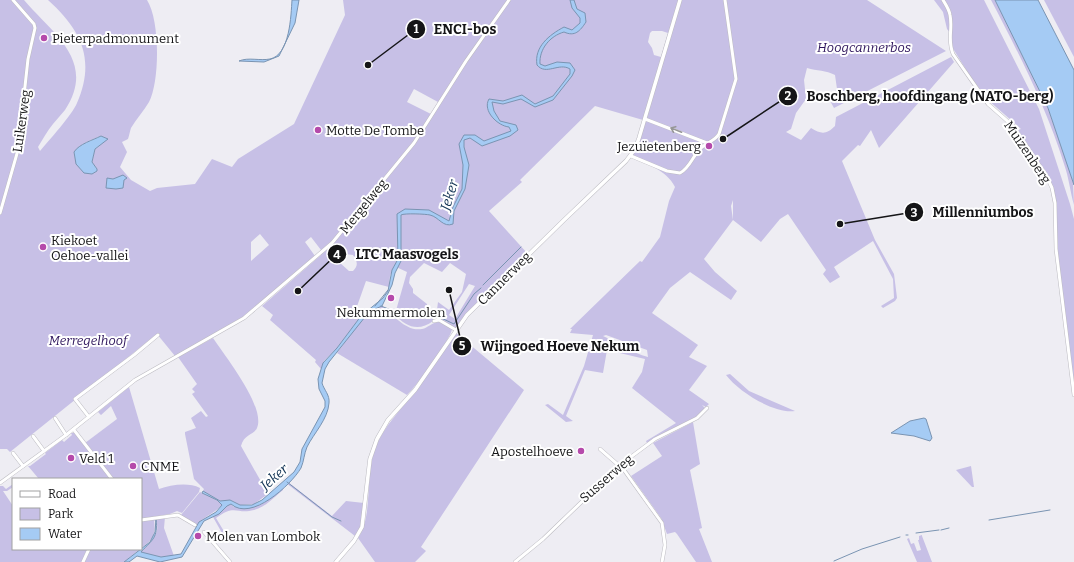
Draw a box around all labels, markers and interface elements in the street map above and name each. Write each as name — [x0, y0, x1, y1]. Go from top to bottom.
callout: ENCI-bos — [406, 16, 504, 42]
text: ENCI-bos — [434, 21, 496, 38]
text: 1 — [413, 22, 419, 36]
place label: Pieterpadmonument — [52, 31, 179, 46]
marker: Pieterpadmonument — [39, 33, 49, 43]
park label: Hoogcannerbos — [817, 40, 911, 55]
callout: Boschberg, hoofdingang (NATO-berg) — [778, 83, 1061, 109]
text: Boschberg, hoofdingang (NATO-berg) — [807, 87, 1053, 105]
street label: Luikerweg — [10, 89, 33, 153]
text: 2 — [785, 89, 792, 103]
street label: Muizenberg — [1001, 118, 1054, 187]
place label: Motte De Tombe — [326, 123, 424, 138]
marker: Motte De Tombe — [313, 125, 323, 135]
one-way arrow — [671, 126, 683, 134]
place label: Jezuïetenberg — [616, 139, 701, 154]
marker: Jezuïetenberg — [704, 141, 714, 151]
street label: Mergelweg — [337, 176, 390, 237]
water label: Jeker — [436, 176, 463, 215]
callout: Millenniumbos — [904, 199, 1041, 225]
text: Millenniumbos — [933, 204, 1034, 221]
text: 3 — [911, 206, 918, 220]
place label: Kiekoet Oehoe-vallei — [51, 233, 129, 263]
callout: LTC Maasvogels — [327, 241, 466, 267]
marker: Kiekoet Oehoe-vallei — [38, 242, 48, 252]
text: LTC Maasvogels — [355, 246, 459, 263]
text: 4 — [333, 248, 341, 262]
street label: Cannerweg — [475, 249, 534, 308]
marker: Nekummermolen — [386, 293, 396, 303]
place label: Nekummermolen — [337, 305, 446, 320]
park label: Merregelhoof — [49, 333, 129, 348]
callout: Wijngoed Hoeve Nekum — [452, 333, 647, 359]
text: Wijngoed Hoeve Nekum — [481, 338, 640, 355]
text: 5 — [459, 339, 466, 353]
place label: Apostelhoeve — [491, 444, 573, 459]
marker: Apostelhoeve — [576, 446, 586, 456]
place label: Veld 1 — [79, 451, 114, 466]
street label: Susserweg — [577, 451, 636, 506]
marker: Veld 1 — [66, 453, 76, 463]
place label: CNME — [141, 459, 179, 474]
water label: Jeker — [255, 460, 293, 495]
marker: CNME — [128, 461, 138, 471]
legend — [12, 478, 142, 550]
text: Road — [48, 487, 76, 501]
text: Park — [48, 507, 74, 521]
text: Water — [48, 527, 83, 541]
place label: Molen van Lombok — [206, 529, 321, 544]
marker: Molen van Lombok — [193, 531, 203, 541]

